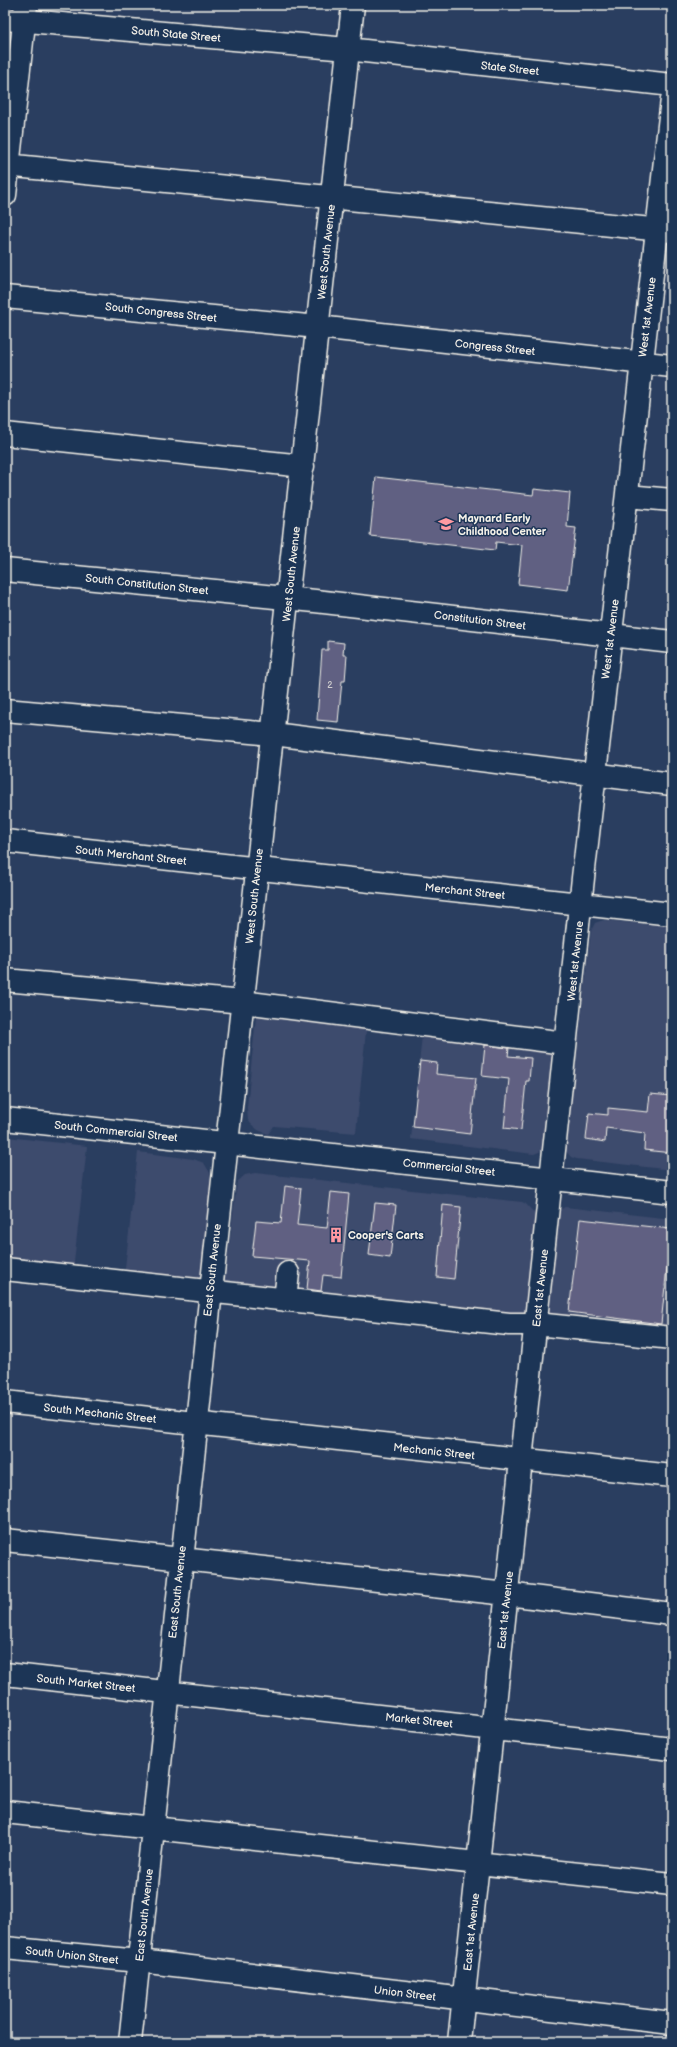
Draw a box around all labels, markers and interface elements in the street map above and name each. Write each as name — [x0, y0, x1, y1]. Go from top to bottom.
street label: South State Street — [131, 24, 222, 45]
street label: State Street — [480, 59, 540, 78]
street label: West South Avenue — [315, 203, 338, 300]
street label: West 1st Avenue — [636, 276, 659, 358]
street label: South Congress Street — [105, 300, 218, 325]
street label: Congress Street — [454, 337, 536, 358]
place label: Maynard Early Childhood Center — [458, 512, 547, 538]
school or university icon: Maynard Early Childhood Center — [437, 515, 455, 533]
street label: West South Avenue — [280, 525, 303, 622]
street label: South Constitution Street — [85, 572, 210, 597]
street label: West 1st Avenue — [599, 598, 622, 680]
street label: Constitution Street — [433, 608, 527, 633]
house number: 2 — [327, 680, 333, 691]
street label: South Merchant Street — [75, 843, 188, 868]
street label: West South Avenue — [243, 847, 266, 944]
street label: Merchant Street — [424, 881, 506, 902]
street label: West 1st Avenue — [565, 920, 586, 1002]
street label: South Commercial Street — [54, 1119, 179, 1145]
street label: Commercial Street — [402, 1156, 496, 1179]
street label: East South Avenue — [201, 1222, 224, 1317]
building icon: Cooper's Carts — [327, 1226, 345, 1244]
place label: Cooper's Carts — [348, 1229, 424, 1242]
street label: East 1st Avenue — [530, 1248, 551, 1328]
street label: South Mechanic Street — [43, 1401, 157, 1426]
street label: Mechanic Street — [393, 1441, 476, 1462]
street label: East South Avenue — [166, 1544, 189, 1639]
street label: East 1st Avenue — [495, 1570, 516, 1650]
street label: South Market Street — [36, 1672, 137, 1695]
street label: Market Street — [385, 1710, 454, 1731]
street label: East South Avenue — [133, 1867, 156, 1962]
street label: East 1st Avenue — [461, 1892, 482, 1972]
street label: South Union Street — [25, 1944, 120, 1967]
street label: Union Street — [373, 1983, 437, 2004]

